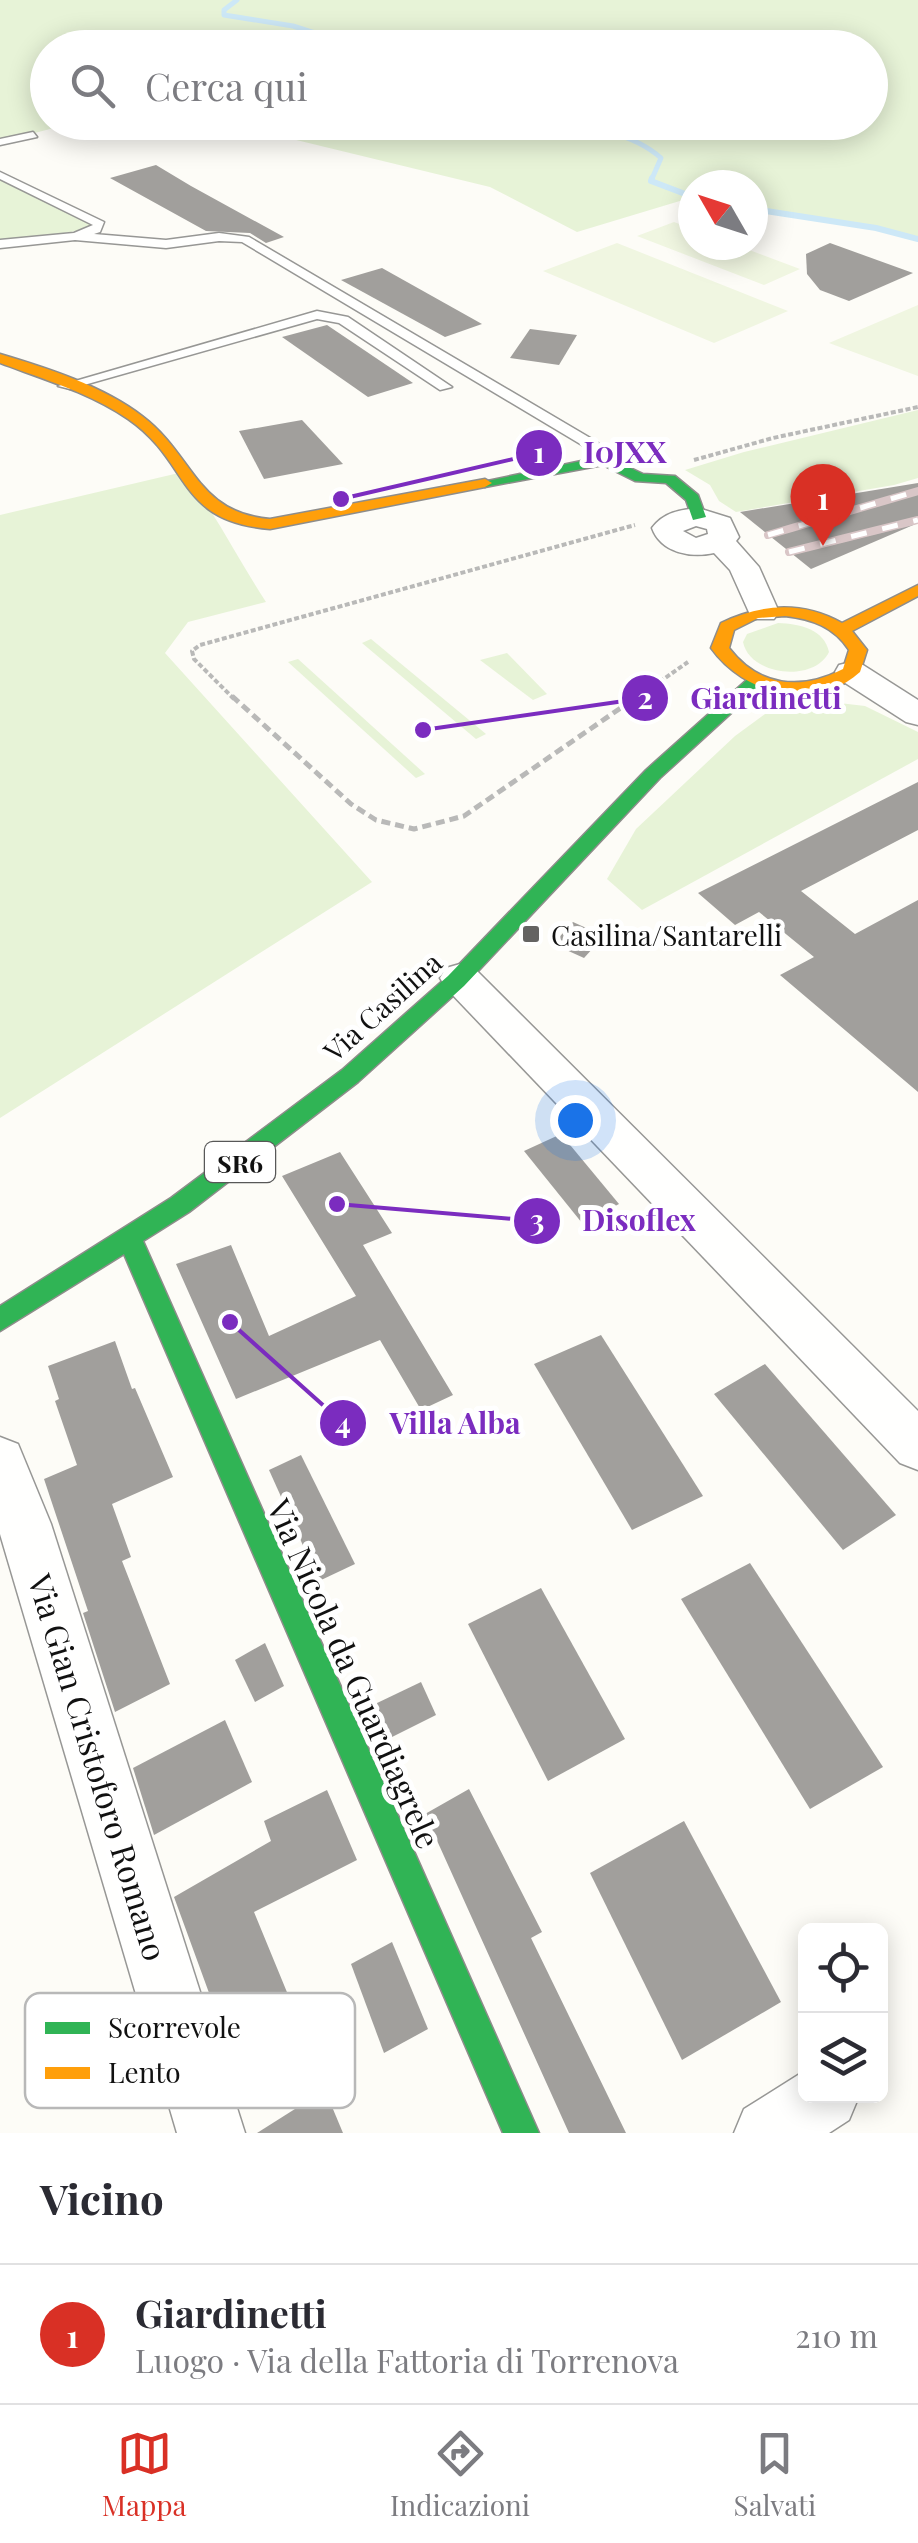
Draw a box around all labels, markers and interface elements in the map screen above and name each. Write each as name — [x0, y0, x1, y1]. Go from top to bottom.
search box — [30, 30, 888, 140]
icon: search — [65, 58, 120, 113]
text: Cerca qui — [145, 60, 308, 111]
north arrow — [678, 170, 768, 260]
callout: I0JXX — [514, 423, 687, 483]
text: 1 — [533, 431, 545, 471]
text: I0JXX — [583, 431, 668, 471]
pin: 1 — [790, 464, 856, 546]
callout: Giardinetti — [620, 668, 861, 728]
text: 2 — [637, 677, 653, 717]
text: Giardinetti — [690, 677, 842, 717]
place label: Casilina/Santarelli — [551, 916, 782, 953]
marker: Casilina/Santarelli — [520, 923, 542, 945]
street label: Via Casilina — [314, 943, 449, 1069]
your location — [550, 1095, 601, 1146]
road number: SR6 — [205, 1142, 275, 1182]
callout: Disoflex — [512, 1191, 716, 1251]
text: 3 — [530, 1199, 544, 1239]
text: Disoflex — [582, 1199, 697, 1239]
callout: Villa Alba — [318, 1393, 541, 1453]
text: 4 — [335, 1402, 351, 1442]
text: Villa Alba — [388, 1402, 521, 1442]
street label: Via Nicola da Guardiagrele — [258, 1491, 451, 1854]
street label: Via Gian Cristoforo Romano — [19, 1568, 178, 1965]
map controls — [798, 1923, 888, 2103]
button: locate — [798, 1923, 888, 2013]
legend — [25, 1993, 355, 2108]
text: Scorrevole — [108, 2008, 241, 2045]
button: layers — [798, 2013, 888, 2103]
text: Lento — [108, 2053, 181, 2090]
text: Vicino — [40, 2170, 164, 2226]
text: Giardinetti — [135, 2287, 327, 2338]
text: 1 — [66, 2313, 79, 2356]
text: 210 m — [795, 2313, 878, 2356]
text: Luogo · Via della Fattoria di Torrenova — [135, 2338, 679, 2381]
tab: Mappa — [102, 2426, 186, 2523]
tab: Indicazioni — [390, 2426, 530, 2523]
tab: Salvati — [734, 2426, 816, 2523]

